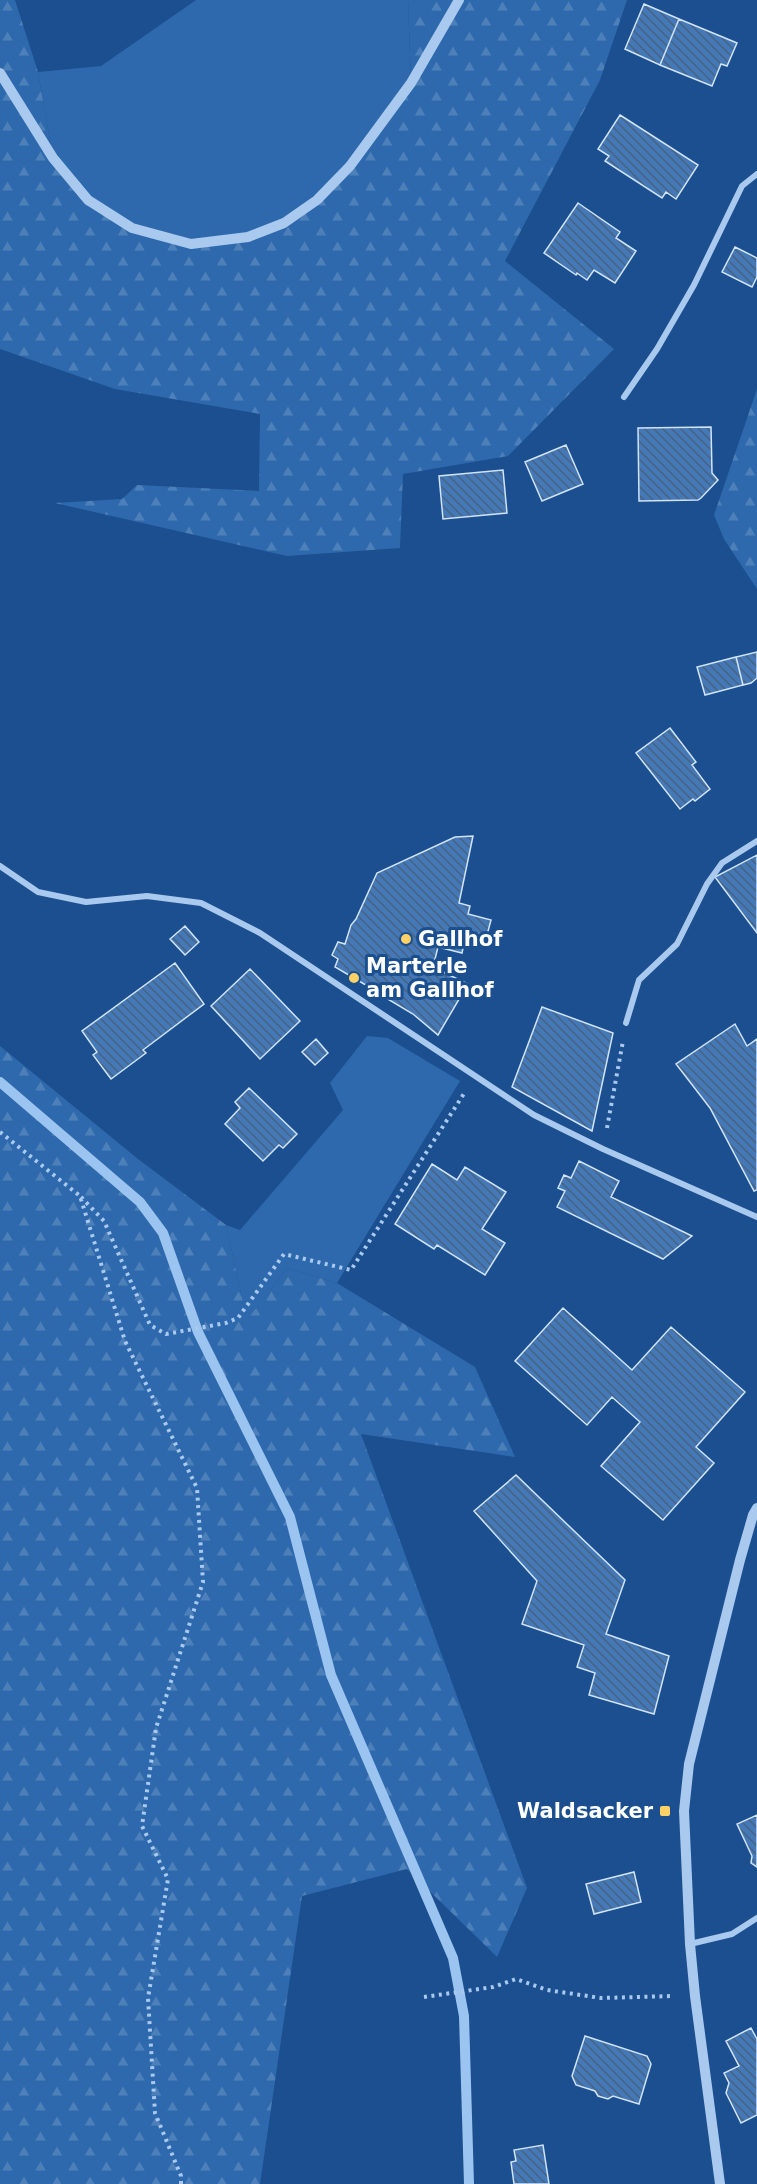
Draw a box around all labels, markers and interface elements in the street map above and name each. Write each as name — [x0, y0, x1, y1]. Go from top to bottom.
place label: Gallhof — [418, 927, 503, 951]
marker: Gallhof — [399, 932, 413, 946]
place label: Marterle am Gallhof — [366, 954, 495, 1002]
marker: Marterle am Gallhof — [347, 971, 361, 985]
place label: Waldsacker — [517, 1799, 654, 1823]
marker: Waldsacker — [658, 1804, 672, 1818]

